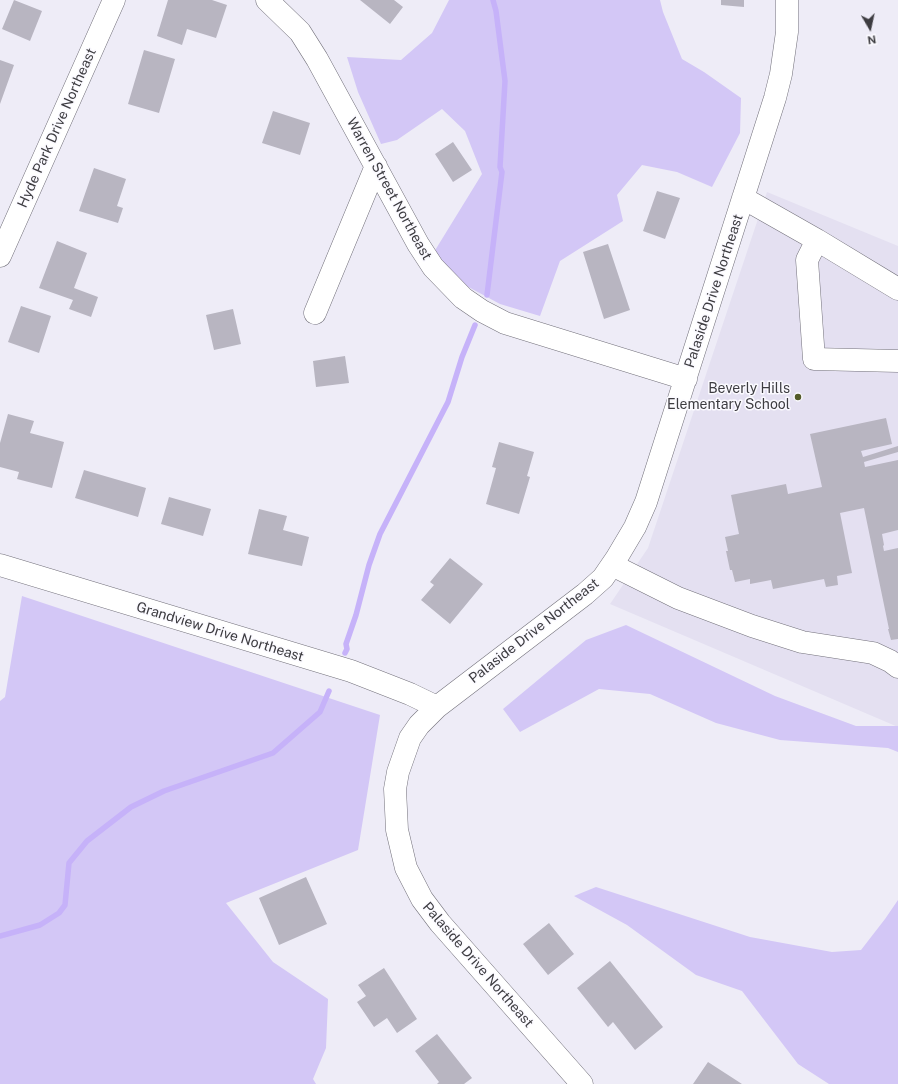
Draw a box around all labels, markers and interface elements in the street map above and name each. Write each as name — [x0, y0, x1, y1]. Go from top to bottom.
north arrow — [850, 8, 890, 48]
text: N — [867, 33, 877, 46]
street label: Hyde Park Drive Northeast — [14, 46, 100, 210]
street label: Warren Street Northeast — [343, 115, 435, 263]
street label: Palaside Drive Northeast — [681, 212, 747, 370]
place label: Beverly Hills Elementary School — [667, 381, 790, 414]
marker: Beverly Hills Elementary School — [793, 392, 803, 402]
street label: Palaside Drive Northeast — [466, 575, 602, 687]
street label: Grandview Drive Northeast — [134, 598, 306, 666]
street label: Palaside Drive Northeast — [419, 899, 537, 1031]

